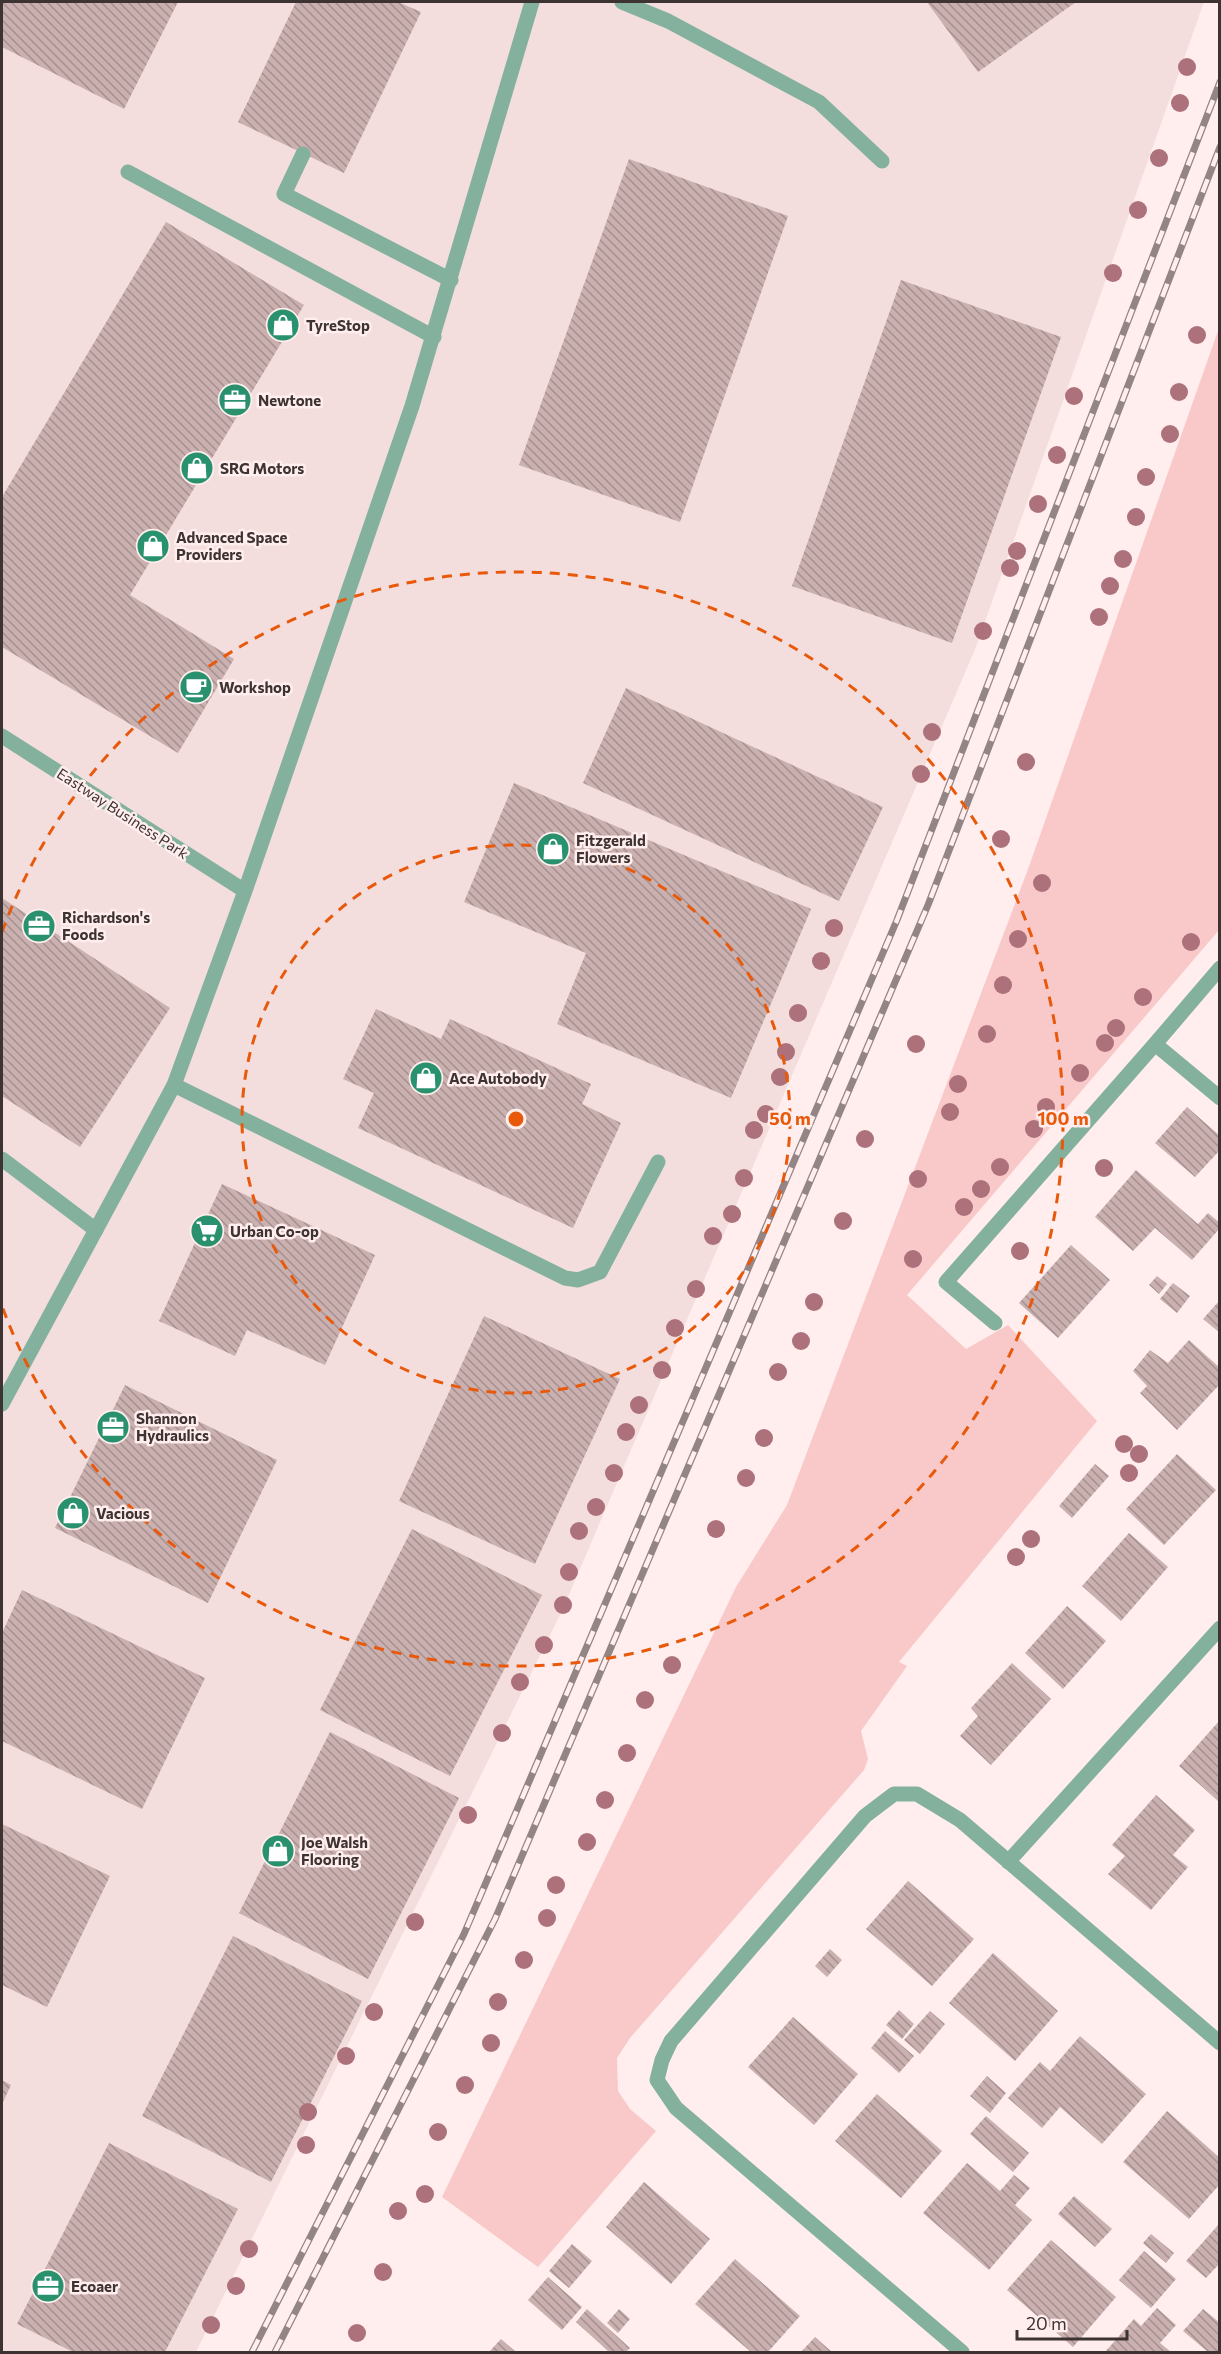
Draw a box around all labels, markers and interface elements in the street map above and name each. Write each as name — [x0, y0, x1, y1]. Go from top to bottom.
shop icon: TyreStop — [265, 307, 301, 343]
place label: TyreStop — [306, 316, 370, 334]
office icon: Newtone — [217, 382, 253, 418]
place label: Newtone — [258, 391, 321, 409]
shop icon: SRG Motors — [179, 450, 215, 486]
place label: SRG Motors — [220, 459, 304, 477]
shop icon: Advanced Space Providers — [135, 528, 171, 564]
place label: Advanced Space Providers — [176, 528, 288, 563]
cafe icon: Workshop — [178, 669, 214, 705]
place label: Workshop — [219, 678, 291, 696]
street label: Eastway Business Park — [54, 764, 192, 862]
shop icon: Fitzgerald Flowers — [535, 831, 571, 867]
place label: Fitzgerald Flowers — [576, 831, 646, 866]
office icon: Richardson's Foods — [21, 908, 57, 944]
place label: Richardson's Foods — [62, 908, 150, 943]
shop icon: Ace Autobody — [408, 1060, 444, 1096]
place label: Ace Autobody — [449, 1069, 547, 1087]
text: 50 m — [769, 1107, 811, 1129]
text: 100 m — [1037, 1107, 1089, 1129]
centre of rings — [506, 1109, 526, 1129]
supermarket icon: Urban Co-op — [189, 1213, 225, 1249]
place label: Urban Co-op — [230, 1222, 319, 1240]
office icon: Shannon Hydraulics — [95, 1409, 131, 1445]
place label: Shannon Hydraulics — [136, 1409, 209, 1444]
shop icon: Vacious — [55, 1495, 91, 1531]
place label: Vacious — [96, 1504, 150, 1522]
shop icon: Joe Walsh Flooring — [260, 1833, 296, 1869]
place label: Joe Walsh Flooring — [301, 1833, 368, 1868]
office icon: Ecoaer — [30, 2268, 66, 2304]
place label: Ecoaer — [71, 2277, 118, 2295]
scale bar — [1017, 2303, 1126, 2341]
text: 20 m — [1026, 2312, 1067, 2334]

